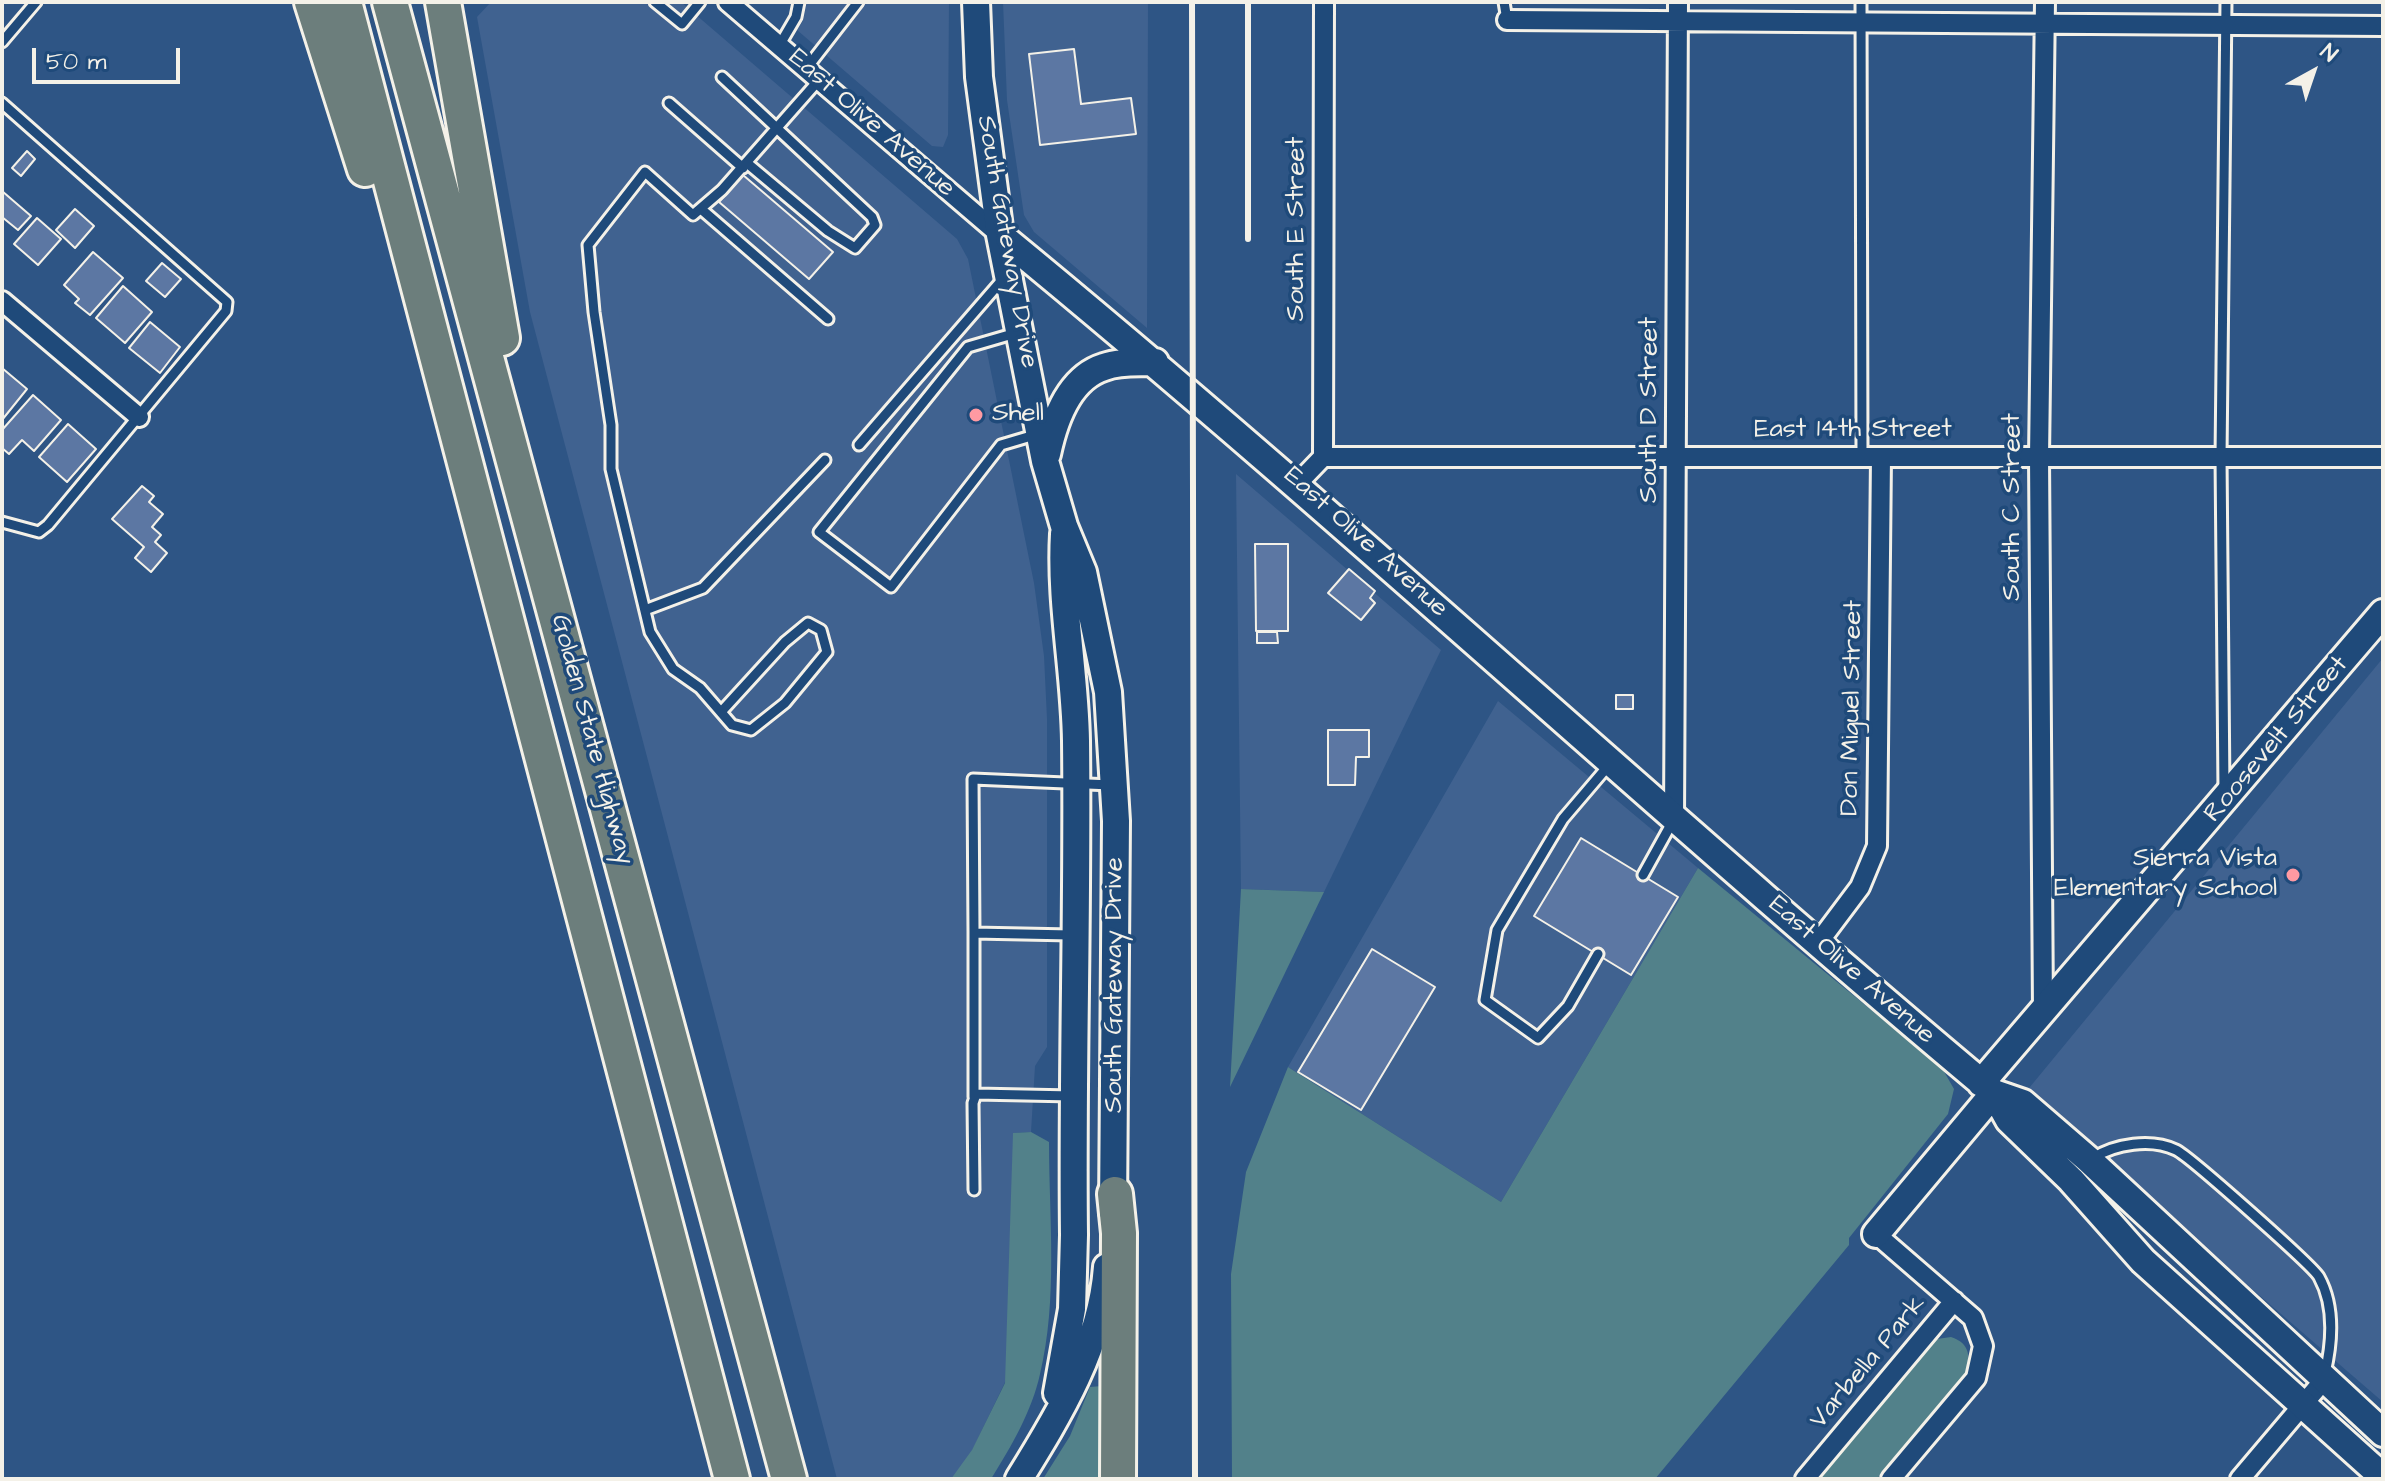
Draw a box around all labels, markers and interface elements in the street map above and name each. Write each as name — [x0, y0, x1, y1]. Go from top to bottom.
scale bar — [36, 32, 184, 82]
north arrow — [2273, 32, 2353, 112]
text: N — [2313, 37, 2344, 70]
street label: East Olive Avenue — [781, 43, 961, 205]
text: 50 m — [46, 45, 106, 79]
street label: South Gateway Drive — [968, 113, 1044, 371]
street label: South E Street — [1282, 137, 1314, 321]
street label: South D Street — [1635, 317, 1667, 503]
place label: Shell — [992, 399, 1044, 431]
marker: Shell — [967, 406, 985, 424]
street label: South C Street — [1998, 413, 2030, 601]
street label: East 14th Street — [1754, 415, 1952, 447]
street label: East Olive Avenue — [1276, 461, 1454, 625]
street label: Don Miguel Street — [1836, 600, 1870, 816]
street label: Golden State Highway — [543, 612, 639, 868]
street label: Roosevelt Street — [2198, 650, 2356, 830]
place label: Sierra Vista Elementary School — [2054, 844, 2277, 906]
street label: South Gateway Drive — [1100, 857, 1132, 1113]
marker: Sierra Vista Elementary School — [2284, 866, 2302, 884]
street label: East Olive Avenue — [1761, 890, 1941, 1052]
street label: Varbella Park — [1804, 1290, 1934, 1436]

